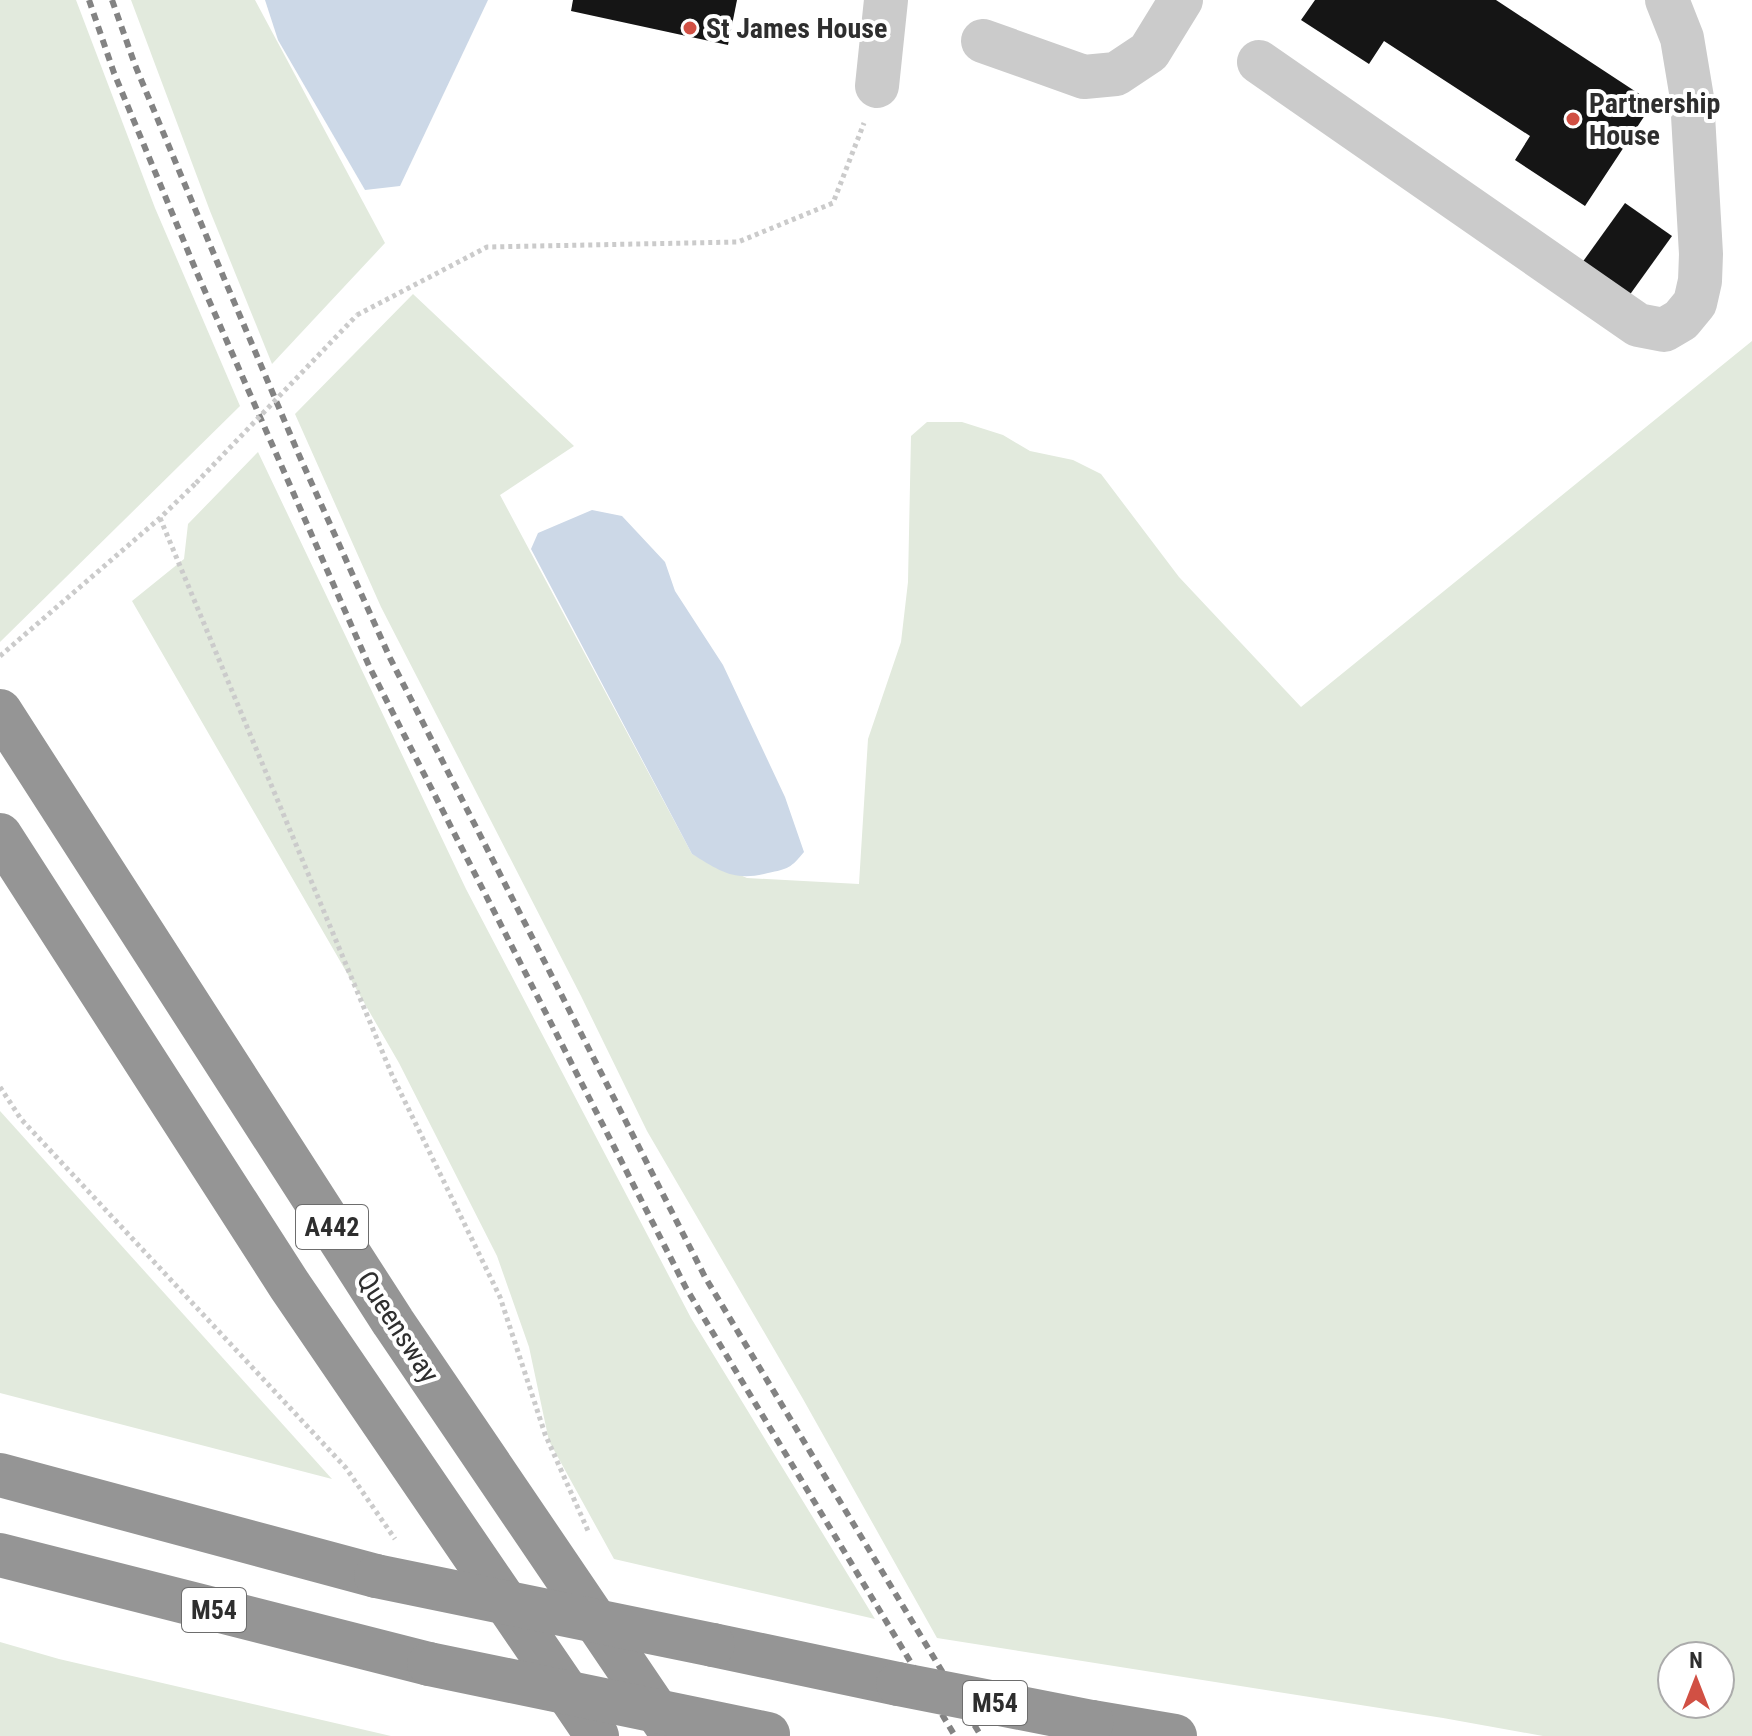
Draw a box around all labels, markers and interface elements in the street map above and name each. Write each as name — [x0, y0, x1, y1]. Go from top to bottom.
place label: St James House — [706, 12, 887, 45]
marker: St James House — [681, 19, 699, 37]
place label: Partnership House — [1589, 87, 1720, 152]
marker: Partnership House — [1564, 110, 1582, 128]
road number: A442 — [296, 1205, 368, 1249]
street label: Queensway — [350, 1265, 446, 1389]
road number: M54 — [182, 1588, 246, 1632]
north arrow — [1656, 1640, 1736, 1720]
text: N — [1689, 1648, 1703, 1673]
road number: M54 — [963, 1681, 1027, 1725]

